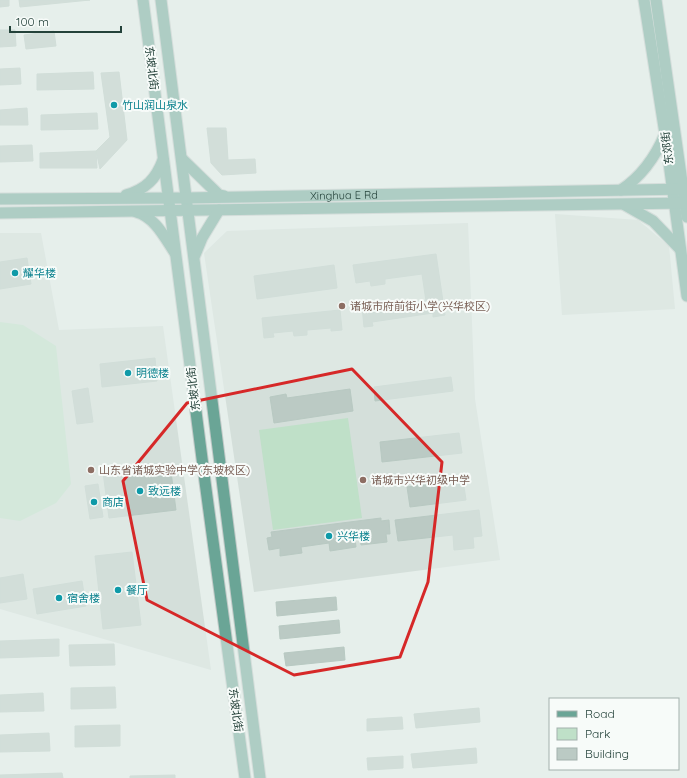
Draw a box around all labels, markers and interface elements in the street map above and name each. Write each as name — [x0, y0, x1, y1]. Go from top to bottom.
scale bar — [10, 8, 121, 34]
text: 100 m — [16, 14, 49, 29]
street label: 东坡北街 — [142, 45, 162, 91]
place label: 竹山润山泉水 — [122, 98, 188, 112]
marker: 竹山润山泉水 — [109, 100, 119, 110]
street label: 东郊街 — [658, 131, 676, 165]
street label: Xinghua E Rd — [310, 188, 378, 203]
place label: 耀华楼 — [23, 266, 56, 280]
marker: 耀华楼 — [10, 268, 20, 278]
place label: 诸城市府前街小学(兴华校区) — [350, 299, 490, 313]
marker: 诸城市府前街小学(兴华校区) — [337, 301, 347, 311]
place label: 明德楼 — [136, 366, 169, 380]
street label: 东坡北街 — [183, 366, 203, 412]
marker: 明德楼 — [123, 368, 133, 378]
place label: 山东省诸城实验中学(东坡校区) — [99, 463, 250, 477]
marker: 山东省诸城实验中学(东坡校区) — [86, 465, 96, 475]
place label: 诸城市兴华初级中学 — [371, 473, 470, 487]
marker: 诸城市兴华初级中学 — [358, 475, 368, 485]
place label: 致远楼 — [148, 484, 181, 498]
marker: 致远楼 — [135, 486, 145, 496]
place label: 商店 — [102, 495, 124, 509]
marker: 商店 — [89, 497, 99, 507]
place label: 兴华楼 — [337, 529, 370, 543]
marker: 兴华楼 — [324, 531, 334, 541]
place label: 餐厅 — [126, 583, 148, 597]
marker: 餐厅 — [113, 585, 123, 595]
place label: 宿舍楼 — [67, 591, 100, 605]
marker: 宿舍楼 — [54, 593, 64, 603]
street label: 东坡北街 — [226, 687, 246, 733]
legend — [549, 698, 679, 770]
text: Road — [585, 706, 615, 721]
text: Park — [585, 726, 610, 741]
text: Building — [585, 746, 629, 761]

